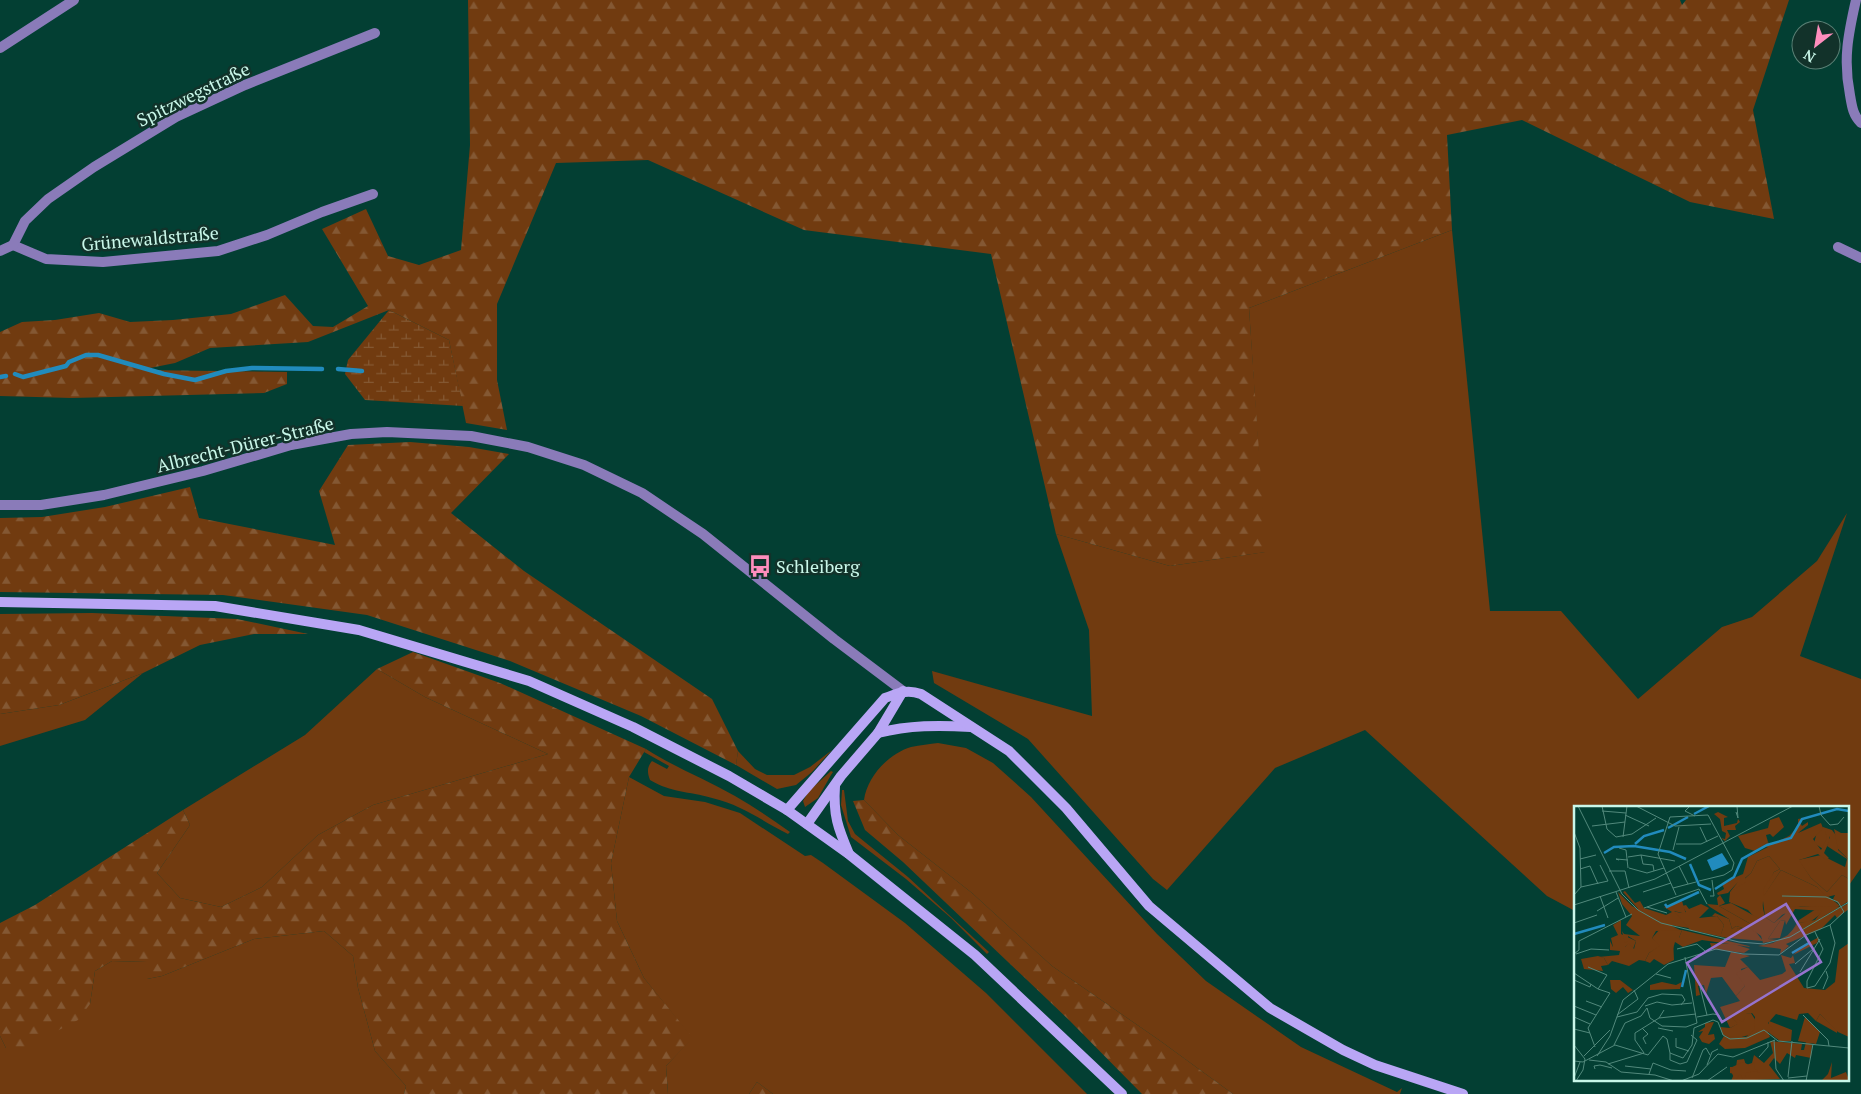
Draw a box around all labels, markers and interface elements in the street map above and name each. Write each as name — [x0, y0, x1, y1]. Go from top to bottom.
north arrow — [1791, 20, 1841, 70]
text: N — [1799, 45, 1818, 67]
street label: Spitzwegstraße — [132, 56, 254, 132]
street label: Grünewaldstraße — [80, 220, 220, 256]
street label: Albrecht-Dürer-Straße — [154, 410, 336, 478]
bus stop icon: Schleiberg — [747, 553, 773, 579]
place label: Schleiberg — [776, 554, 860, 578]
inset map — [1574, 806, 1848, 1082]

